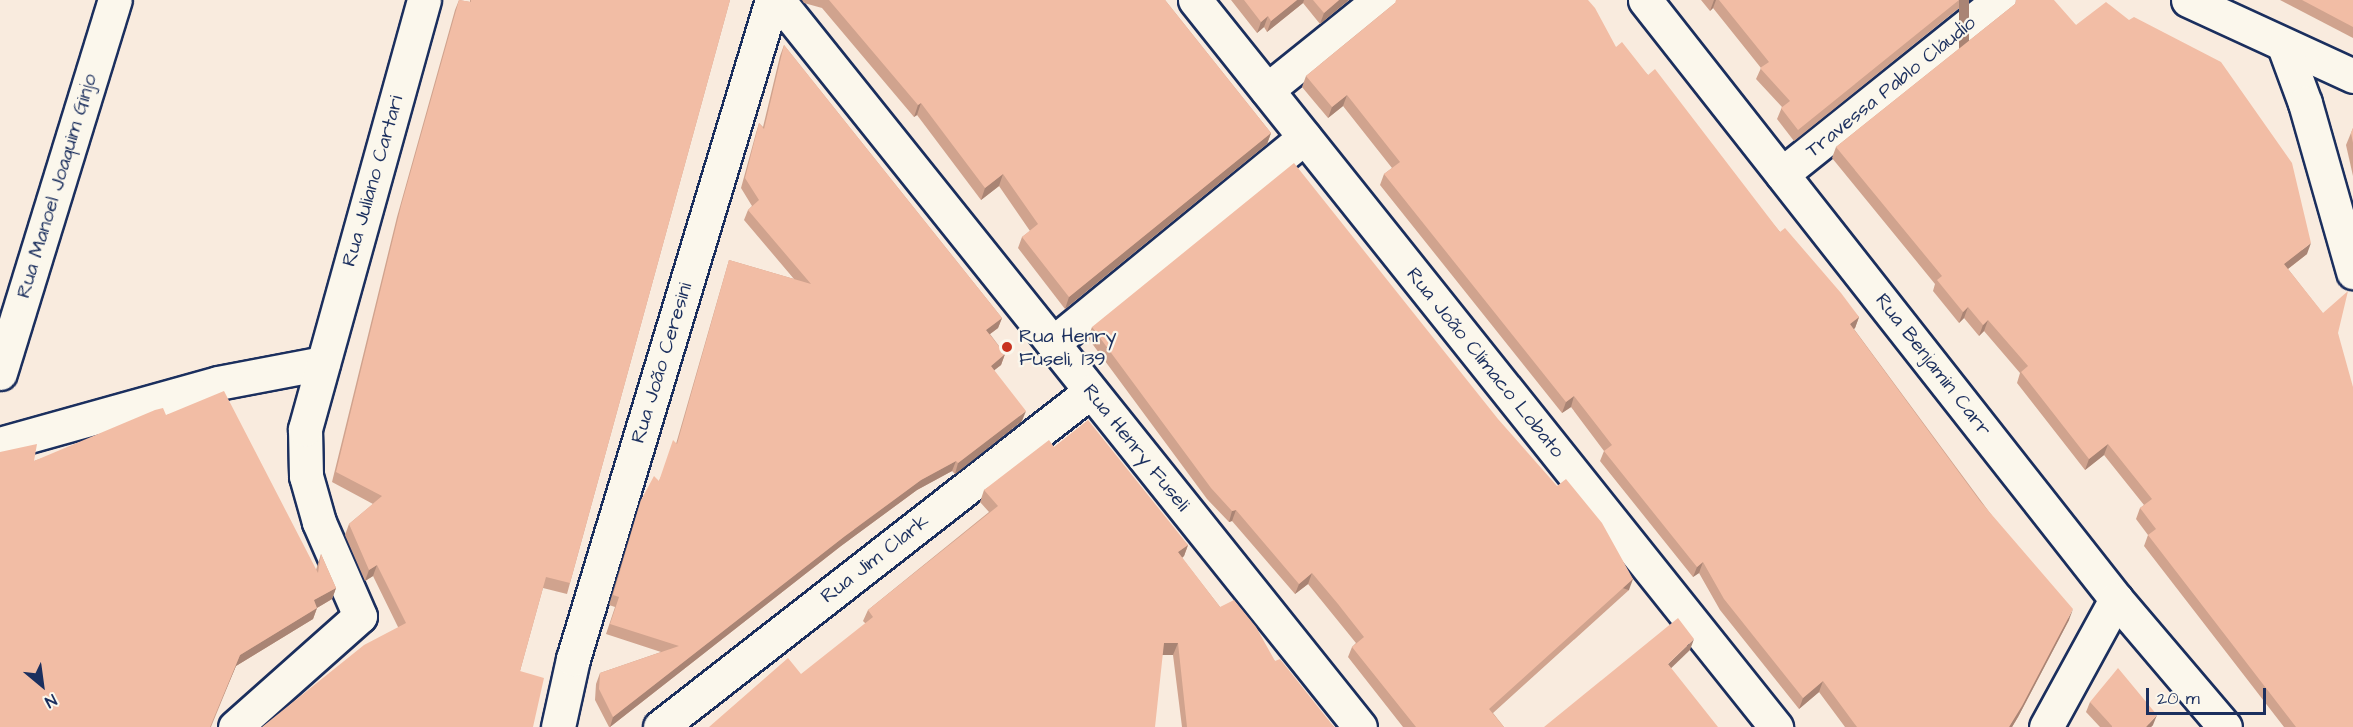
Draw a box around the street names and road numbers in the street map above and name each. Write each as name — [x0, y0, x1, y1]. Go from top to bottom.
street label: Travessa Pablo Cláudio — [1801, 11, 1981, 163]
street label: Rua Manoel Joaquim Ginjo — [11, 71, 103, 301]
street label: Rua Juliano Cartari — [337, 93, 409, 269]
street label: Rua João Clímaco Lobato — [1401, 263, 1569, 463]
street label: Rua João Ceresini — [626, 280, 698, 446]
street label: Rua Benjamin Carr — [1870, 289, 1996, 441]
street label: Rua Henry Fuseli — [1077, 380, 1195, 516]
street label: Rua Jim Clark — [816, 509, 934, 609]

